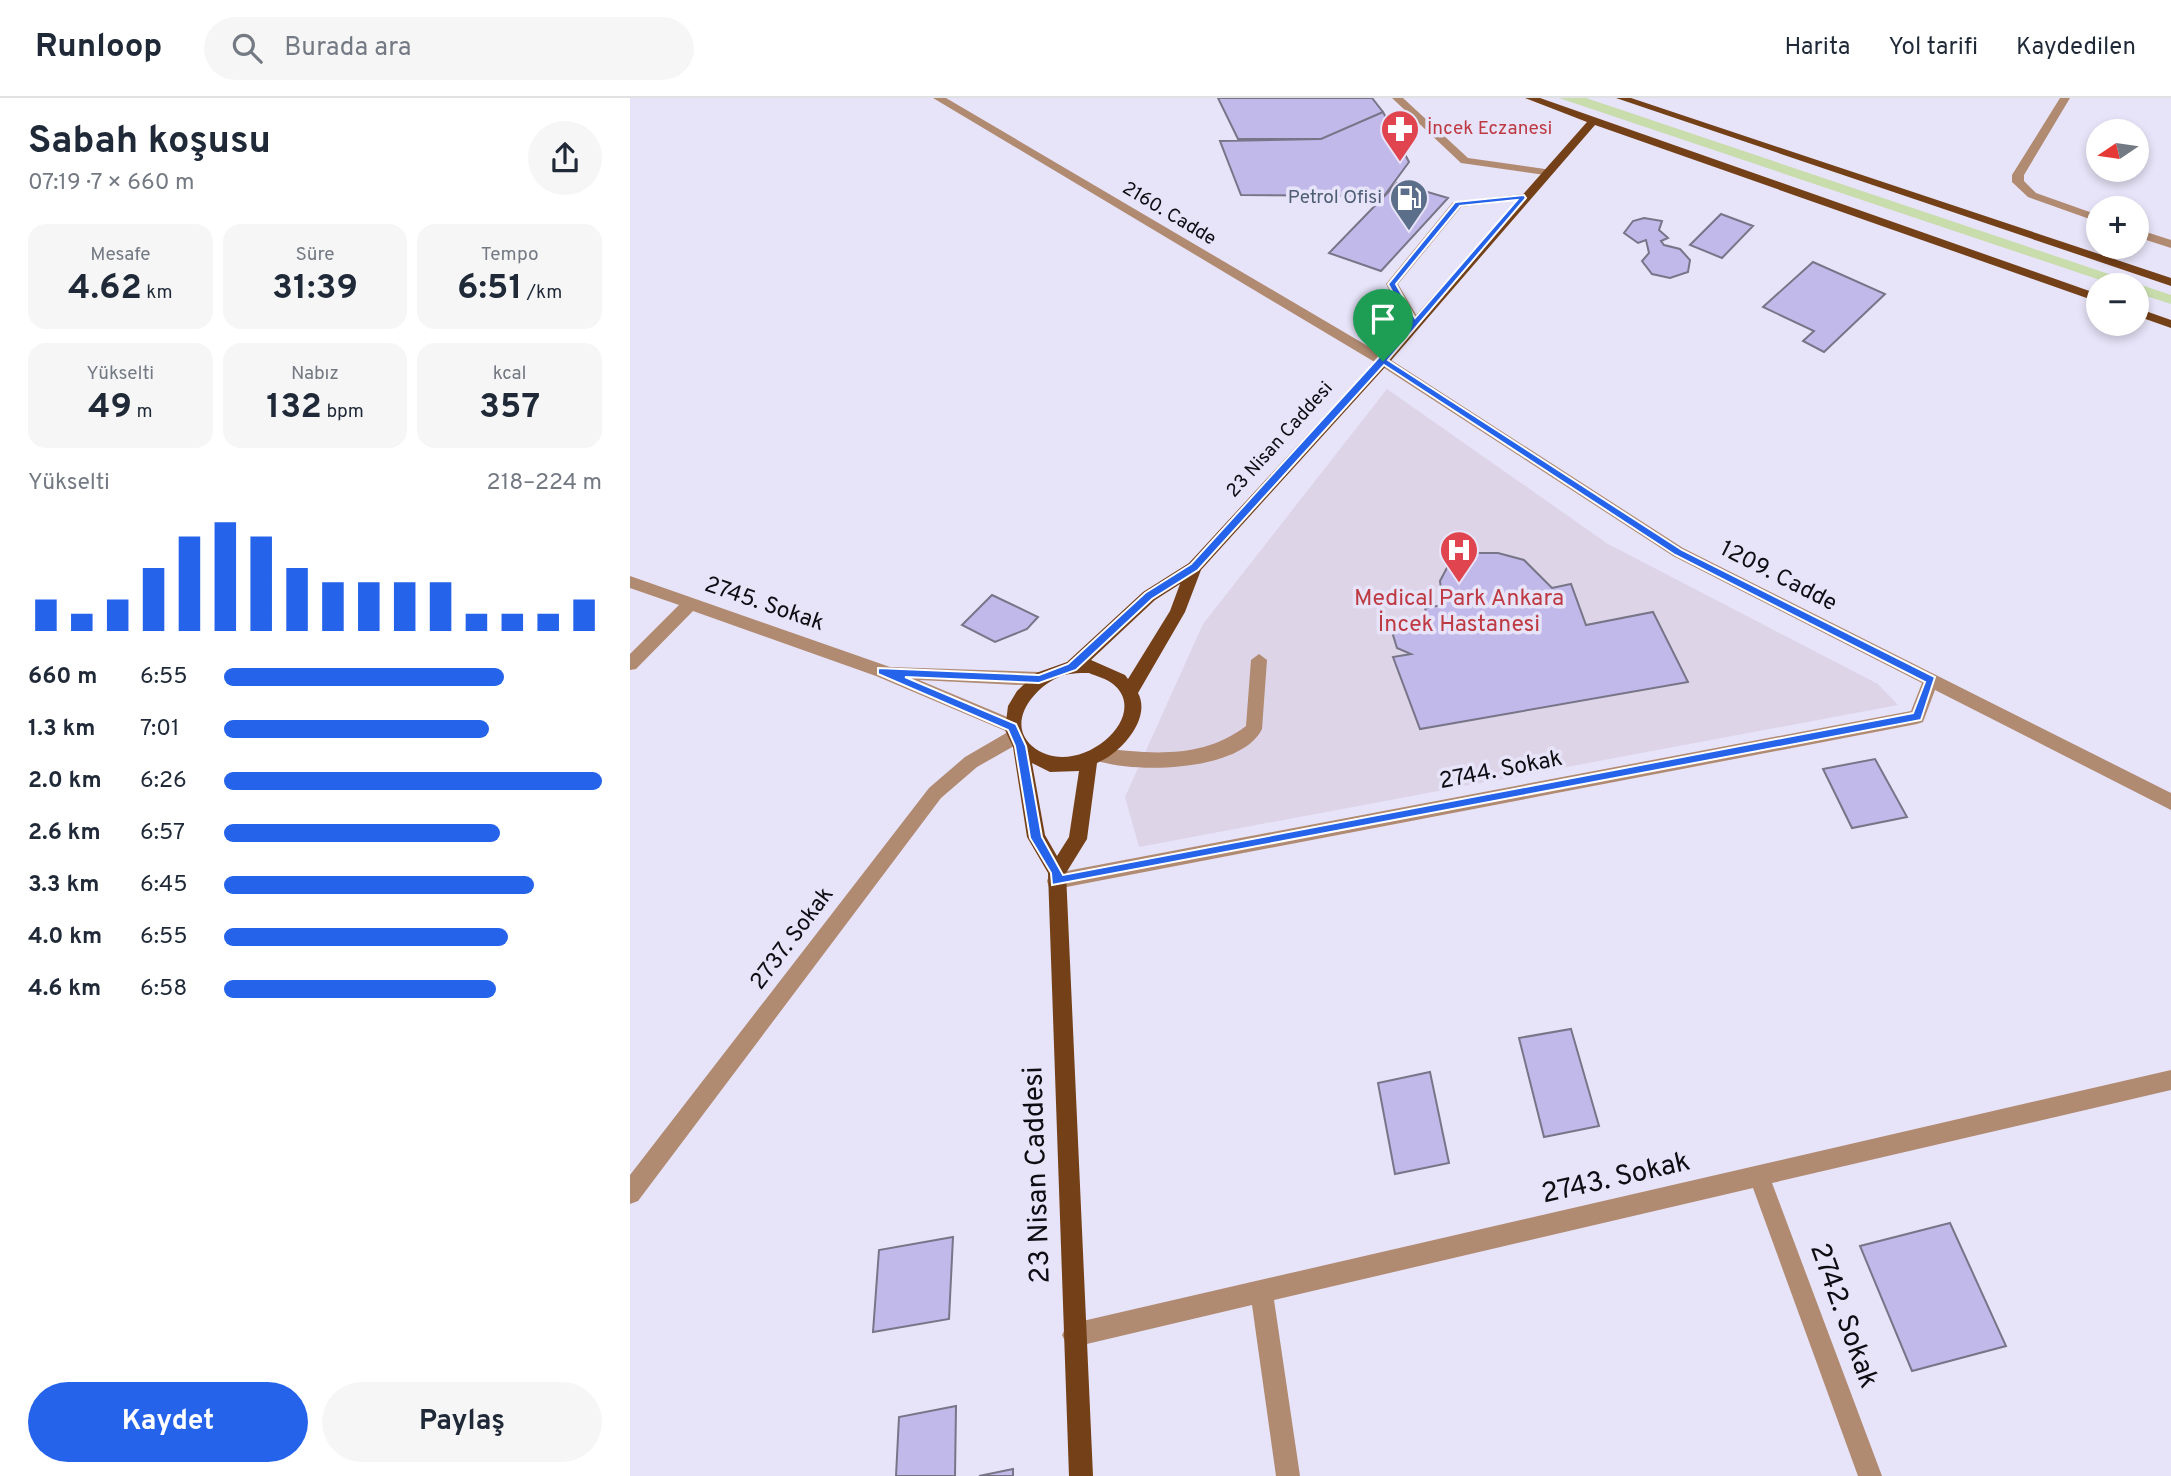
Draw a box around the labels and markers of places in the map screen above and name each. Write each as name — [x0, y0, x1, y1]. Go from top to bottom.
pharmacy icon: İncek Eczanesi — [1379, 108, 1421, 163]
place label: İncek Eczanesi — [1427, 116, 1552, 141]
fuel station icon: Petrol Ofisi — [1388, 177, 1430, 232]
place label: Petrol Ofisi — [1288, 186, 1382, 210]
pin — [1353, 289, 1413, 361]
hospital icon: Medical Park Ankara İncek Hastanesi — [1438, 529, 1480, 584]
place label: Medical Park Ankara İncek Hastanesi — [1354, 585, 1564, 640]

